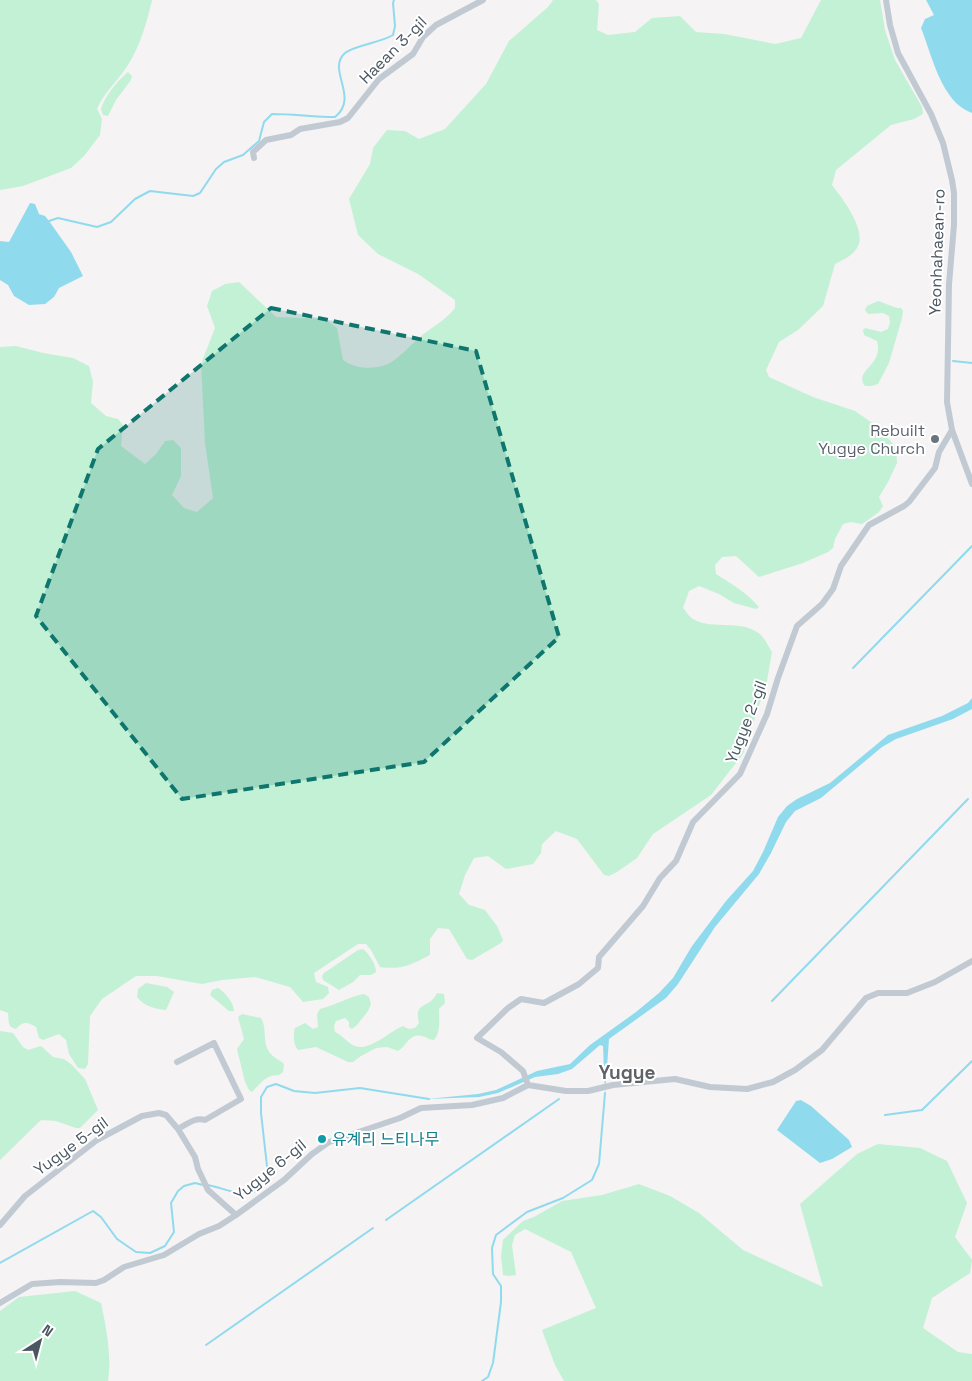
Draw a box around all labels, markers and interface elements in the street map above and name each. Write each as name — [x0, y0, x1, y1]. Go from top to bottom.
street label: Haean 3-gil — [355, 12, 431, 88]
street label: Yeonhahaean-ro — [924, 188, 950, 316]
place label: Rebuilt Yugye Church — [818, 420, 925, 459]
marker: Rebuilt Yugye Church — [929, 433, 941, 445]
street label: Yugye 2-gil — [721, 678, 771, 766]
district label: Yugye — [599, 1060, 655, 1085]
street label: Yugye 5-gil — [30, 1112, 112, 1180]
place label: 유계리 느티나무 — [332, 1129, 439, 1150]
marker: 유계리 느티나무 — [316, 1133, 328, 1145]
street label: Yugye 6-gil — [230, 1134, 310, 1206]
north arrow — [15, 1316, 65, 1366]
text: N — [39, 1320, 57, 1341]

